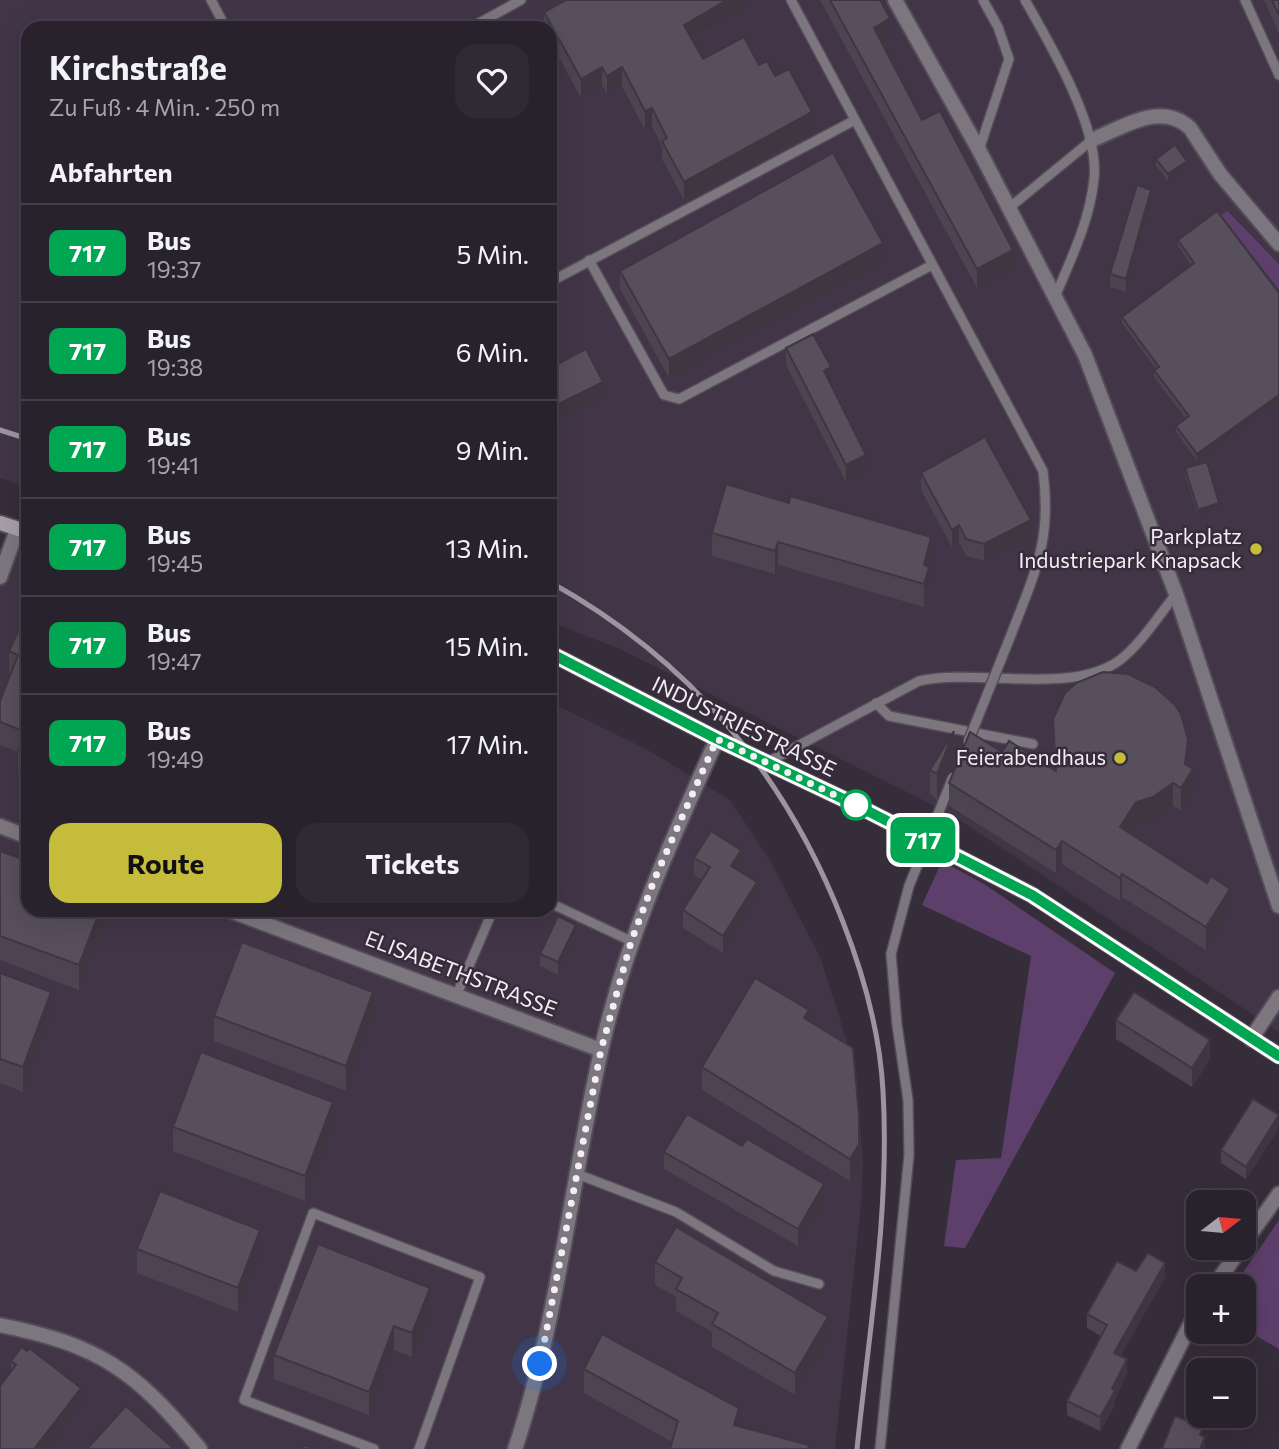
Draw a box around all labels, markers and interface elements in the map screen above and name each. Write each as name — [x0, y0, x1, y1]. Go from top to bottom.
button: heart — [455, 44, 529, 118]
text: Kirchstraße — [49, 46, 227, 87]
text: Zu Fuß · 4 Min. · 250 m — [49, 93, 280, 121]
text: Abfahrten — [49, 156, 172, 187]
text: Bus — [147, 224, 191, 255]
text: 717 — [69, 238, 106, 267]
text: 5 Min. — [456, 238, 529, 269]
text: 19:37 — [147, 255, 201, 283]
text: Bus — [147, 322, 191, 353]
text: 717 — [69, 336, 106, 365]
text: 6 Min. — [456, 336, 529, 367]
text: 19:38 — [147, 353, 203, 381]
text: Bus — [147, 420, 191, 451]
text: 717 — [69, 434, 106, 463]
text: 9 Min. — [456, 434, 529, 465]
text: 19:41 — [147, 451, 199, 479]
text: Bus — [147, 518, 191, 549]
place label: Parkplatz Industriepark Knapsack — [1018, 523, 1242, 572]
text: 717 — [69, 532, 106, 561]
text: 13 Min. — [445, 532, 529, 563]
marker: Parkplatz Industriepark Knapsack — [1248, 541, 1264, 557]
text: 19:45 — [147, 549, 203, 577]
text: Bus — [147, 616, 191, 647]
text: 717 — [69, 630, 106, 659]
text: 15 Min. — [445, 630, 529, 661]
text: 19:47 — [147, 647, 202, 675]
street label: INDUSTRIESTRASSE — [649, 670, 841, 781]
text: Bus — [147, 714, 191, 745]
text: 717 — [69, 728, 106, 757]
text: 17 Min. — [447, 728, 529, 759]
place label: Feierabendhaus — [956, 744, 1106, 769]
text: 19:49 — [147, 745, 204, 773]
marker: Feierabendhaus — [1112, 750, 1128, 766]
unlabelled marker — [841, 790, 871, 820]
line badge: 717 — [883, 817, 963, 863]
button: Route — [49, 823, 282, 903]
button: Tickets — [296, 823, 529, 903]
text: 717 — [904, 825, 942, 854]
street label: ELISABETHSTRASSE — [362, 924, 561, 1021]
north arrow — [1186, 1190, 1256, 1260]
map controls — [1186, 1190, 1256, 1428]
button: + — [1186, 1274, 1256, 1344]
your location — [522, 1346, 557, 1381]
button: − — [1186, 1358, 1256, 1428]

